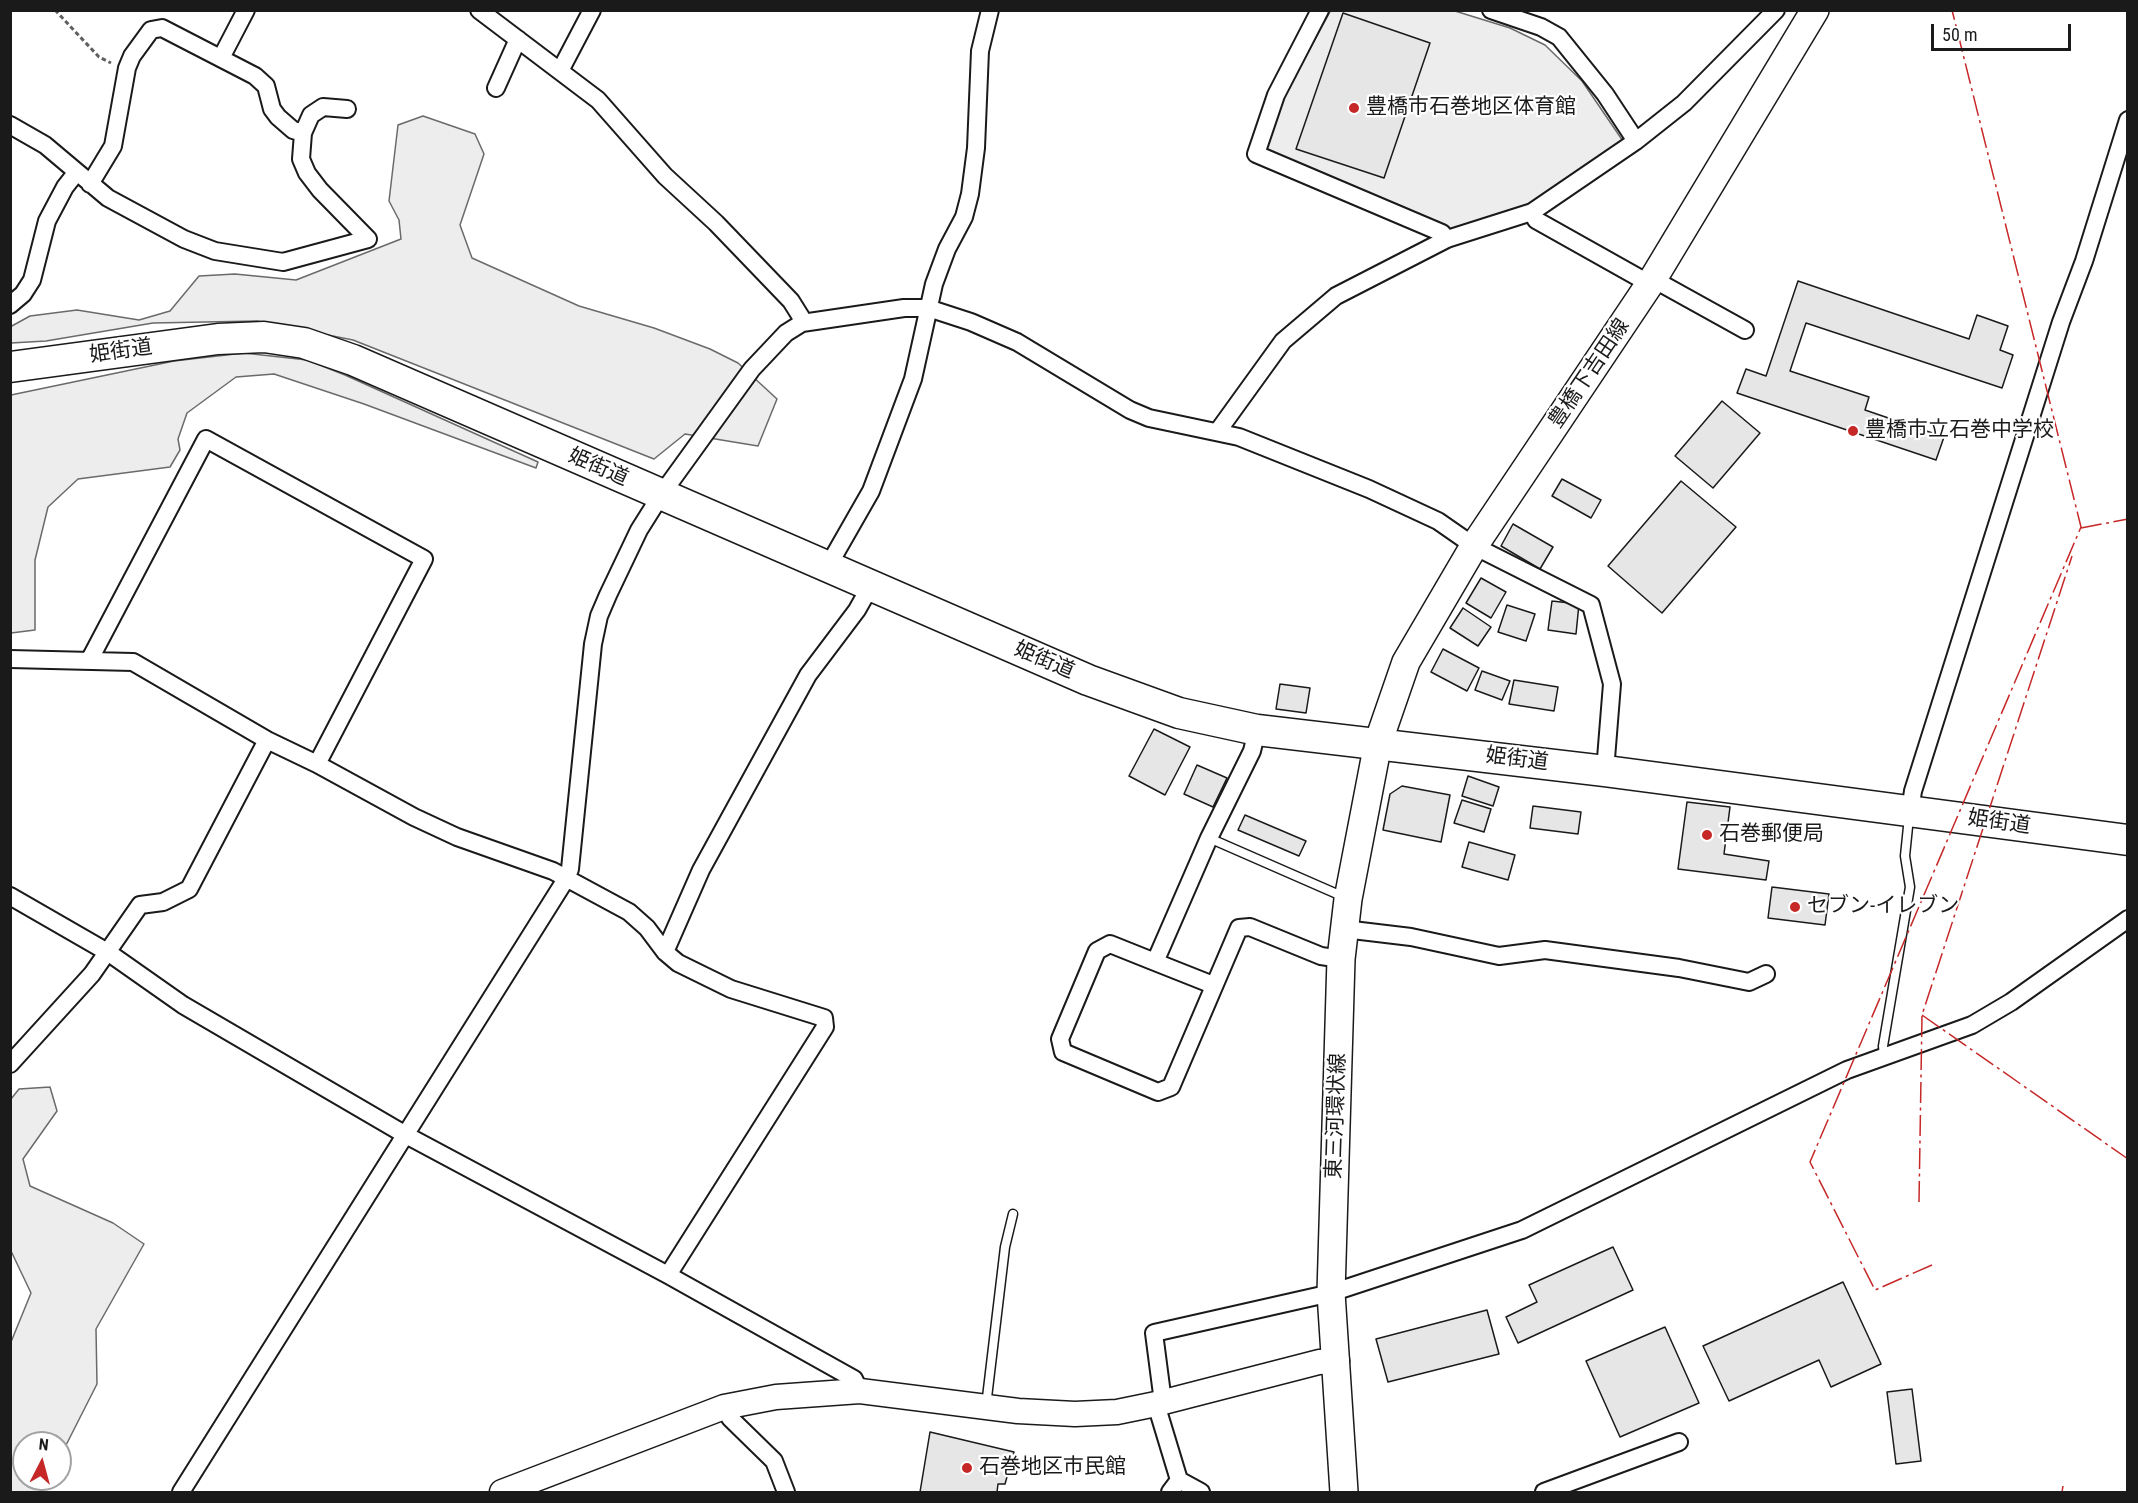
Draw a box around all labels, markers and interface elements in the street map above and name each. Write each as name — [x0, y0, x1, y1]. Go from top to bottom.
scale bar — [1934, 12, 2074, 50]
text: 50 m — [1942, 24, 1977, 45]
place label: 豊橋市石巻地区体育館 — [1366, 95, 1576, 121]
marker: 豊橋市石巻地区体育館 — [1347, 101, 1361, 115]
street label: 豊橋下吉田線 — [1544, 315, 1636, 433]
street label: 姫街道 — [88, 335, 154, 369]
place label: 豊橋市立石巻中学校 — [1865, 418, 2054, 444]
marker: 豊橋市立石巻中学校 — [1846, 424, 1860, 438]
street label: 姫街道 — [564, 444, 632, 492]
street label: 姫街道 — [1010, 637, 1078, 685]
street label: 姫街道 — [1484, 744, 1550, 776]
street label: 姫街道 — [1966, 806, 2032, 840]
place label: 石巻郵便局 — [1719, 822, 1824, 848]
marker: 石巻郵便局 — [1700, 828, 1714, 842]
place label: セブン-イレブン — [1807, 894, 1959, 920]
marker: セブン-イレブン — [1788, 900, 1802, 914]
street label: 東三河環状線 — [1322, 1053, 1352, 1179]
north arrow — [12, 1431, 72, 1491]
text: N — [38, 1435, 50, 1455]
place label: 石巻地区市民館 — [979, 1455, 1126, 1481]
marker: 石巻地区市民館 — [960, 1461, 974, 1475]

